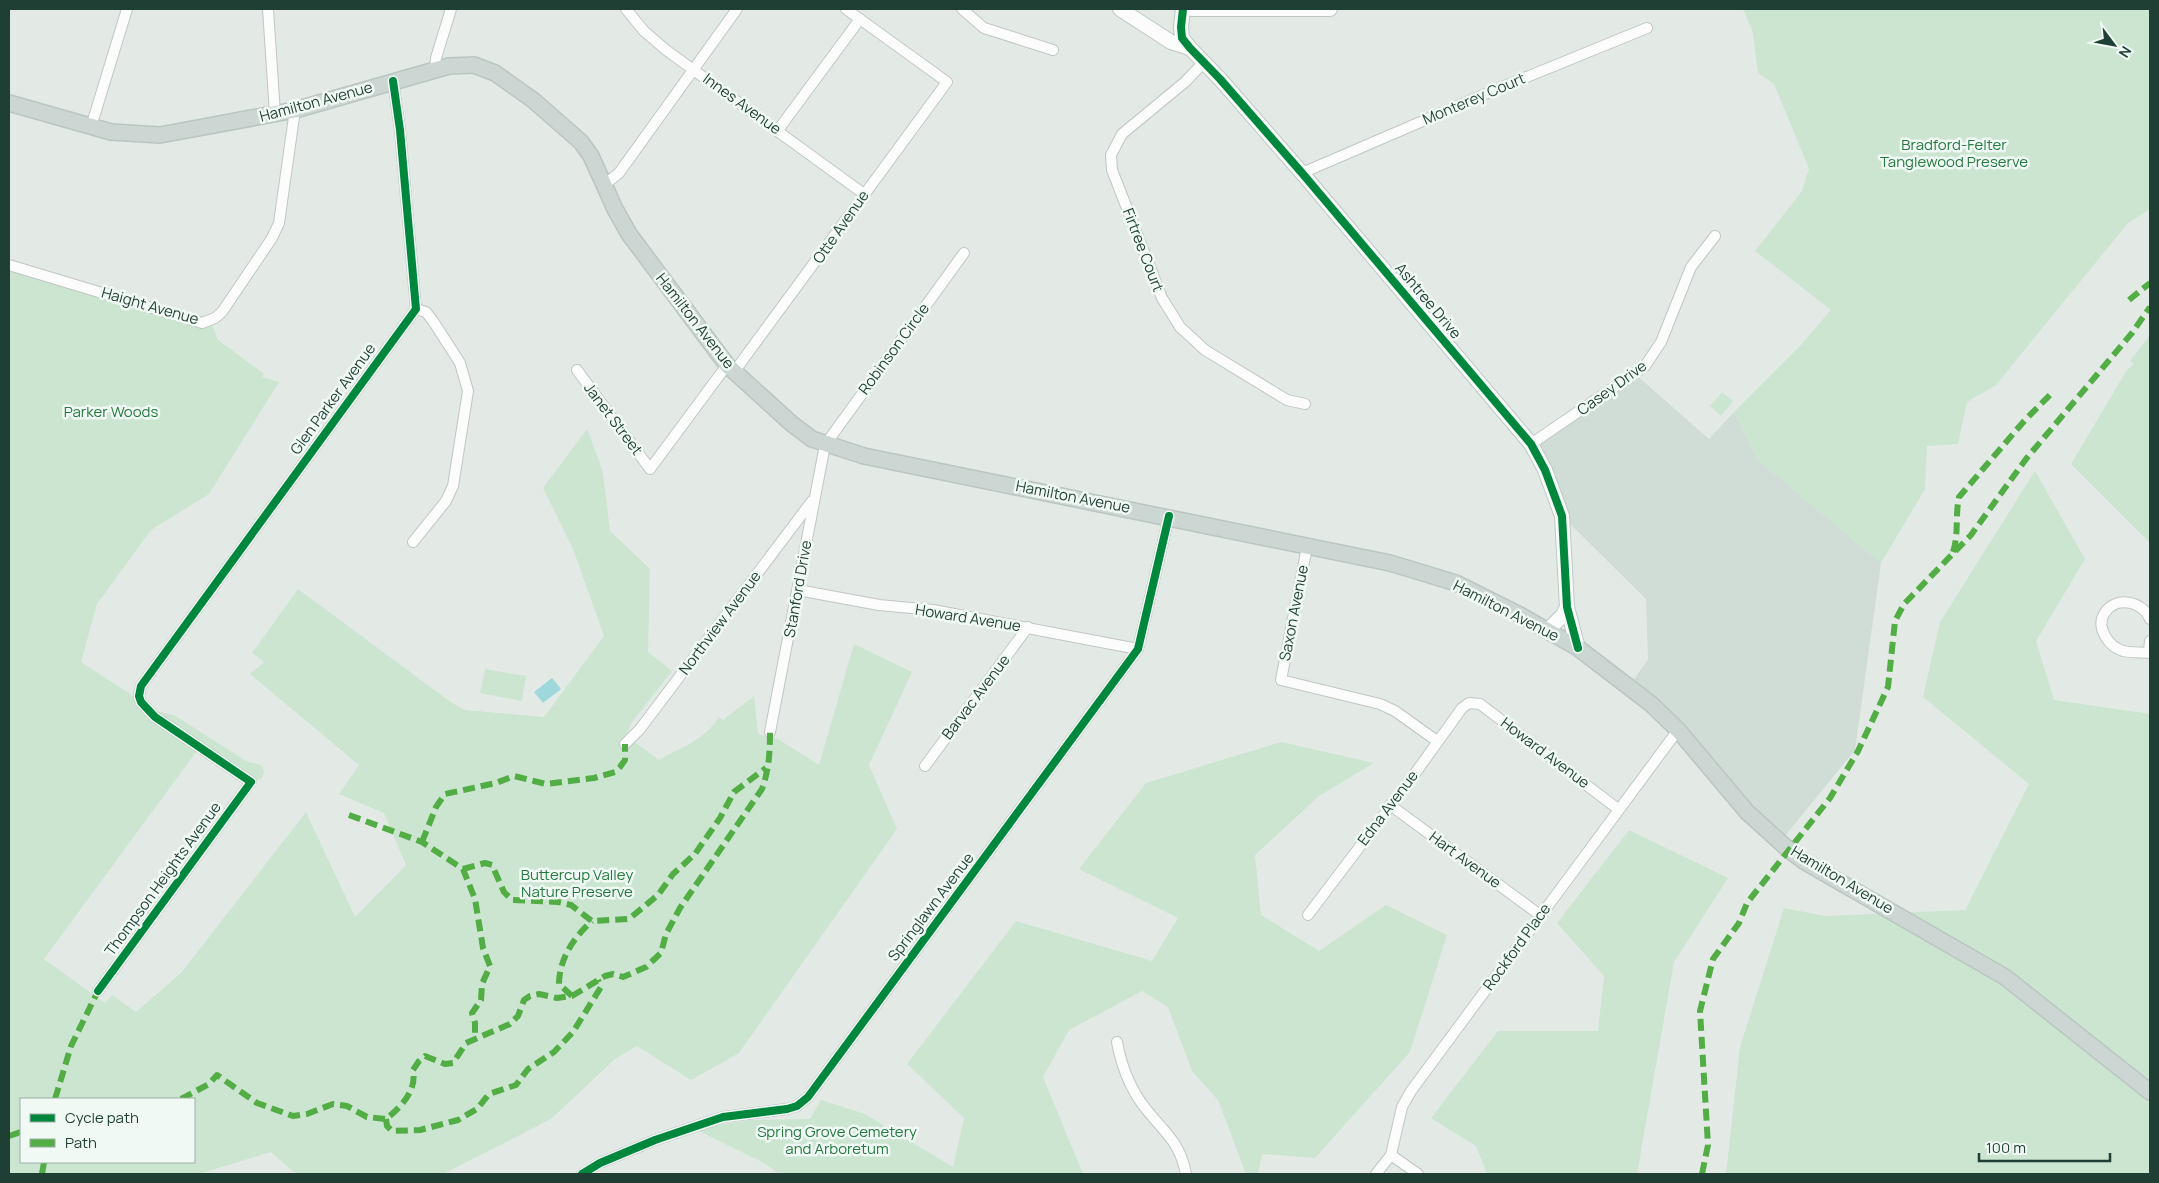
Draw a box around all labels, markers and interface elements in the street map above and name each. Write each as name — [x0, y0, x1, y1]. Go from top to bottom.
north arrow — [2089, 20, 2139, 70]
text: N — [2115, 43, 2136, 61]
street label: Monterey Court — [1419, 67, 1528, 130]
street label: Innes Avenue — [699, 68, 786, 139]
street label: Hamilton Avenue — [257, 76, 375, 127]
park label: Bradford-Felter Tanglewood Preserve — [1880, 134, 2028, 172]
street label: Otte Avenue — [808, 186, 874, 268]
street label: Firtree Court — [1118, 205, 1169, 295]
street label: Ashtree Drive — [1390, 258, 1467, 343]
street label: Hamilton Avenue — [651, 268, 740, 373]
street label: Haight Avenue — [99, 282, 201, 329]
street label: Robinson Circle — [853, 299, 934, 399]
street label: Glen Parker Avenue — [285, 339, 380, 459]
street label: Casey Drive — [1573, 355, 1651, 420]
street label: Janet Street — [579, 378, 648, 459]
park label: Parker Woods — [64, 401, 158, 422]
street label: Hamilton Avenue — [1014, 475, 1132, 518]
street label: Stanford Drive — [779, 538, 816, 639]
street label: Saxon Avenue — [1274, 563, 1313, 663]
street label: Northview Avenue — [674, 566, 766, 679]
street label: Hamilton Avenue — [1450, 575, 1563, 646]
street label: Howard Avenue — [914, 599, 1023, 636]
street label: Barvac Avenue — [937, 650, 1015, 743]
street label: Howard Avenue — [1496, 712, 1594, 793]
street label: Edna Avenue — [1352, 766, 1423, 850]
street label: Thompson Heights Avenue — [100, 797, 226, 960]
street label: Hart Avenue — [1425, 826, 1506, 893]
street label: Hamilton Avenue — [1787, 841, 1898, 919]
street label: Springlawn Avenue — [883, 848, 979, 965]
park label: Buttercup Valley Nature Preserve — [521, 864, 633, 902]
street label: Rockford Place — [1478, 899, 1555, 994]
legend — [20, 1098, 195, 1163]
text: Cycle path — [65, 1107, 139, 1128]
park label: Spring Grove Cemetery and Arboretum — [757, 1121, 917, 1159]
scale bar — [1979, 1130, 2110, 1162]
text: Path — [65, 1132, 97, 1153]
text: 100 m — [1986, 1137, 2026, 1158]

